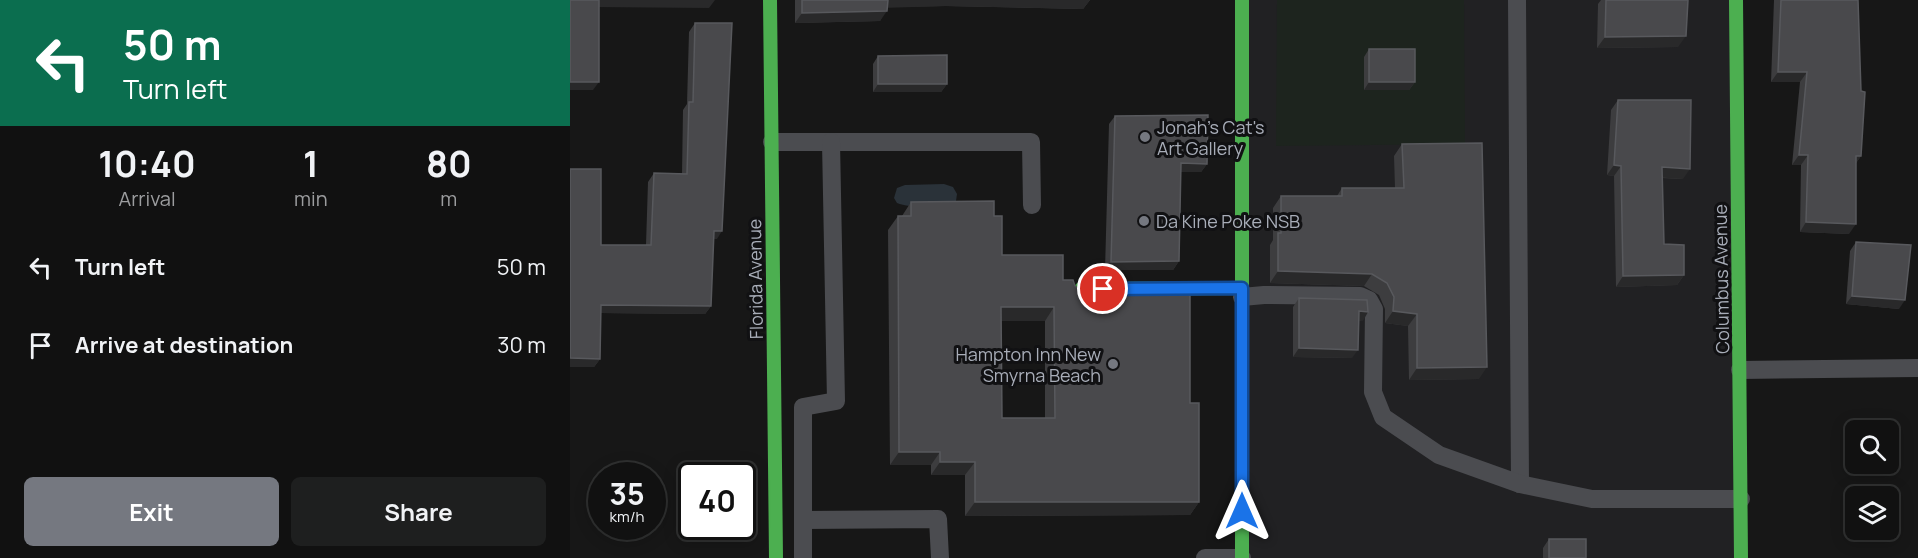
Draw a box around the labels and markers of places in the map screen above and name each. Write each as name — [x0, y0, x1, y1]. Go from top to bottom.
place label: Jonah's Cat's Art Gallery — [1157, 115, 1265, 160]
marker: Jonah's Cat's Art Gallery — [1138, 130, 1152, 144]
place label: Da Kine Poke NSB — [1156, 209, 1300, 233]
marker: Da Kine Poke NSB — [1137, 214, 1151, 228]
pin — [1077, 263, 1128, 314]
place label: Hampton Inn New Smyrna Beach — [955, 342, 1101, 387]
marker: Hampton Inn New Smyrna Beach — [1106, 357, 1120, 371]

